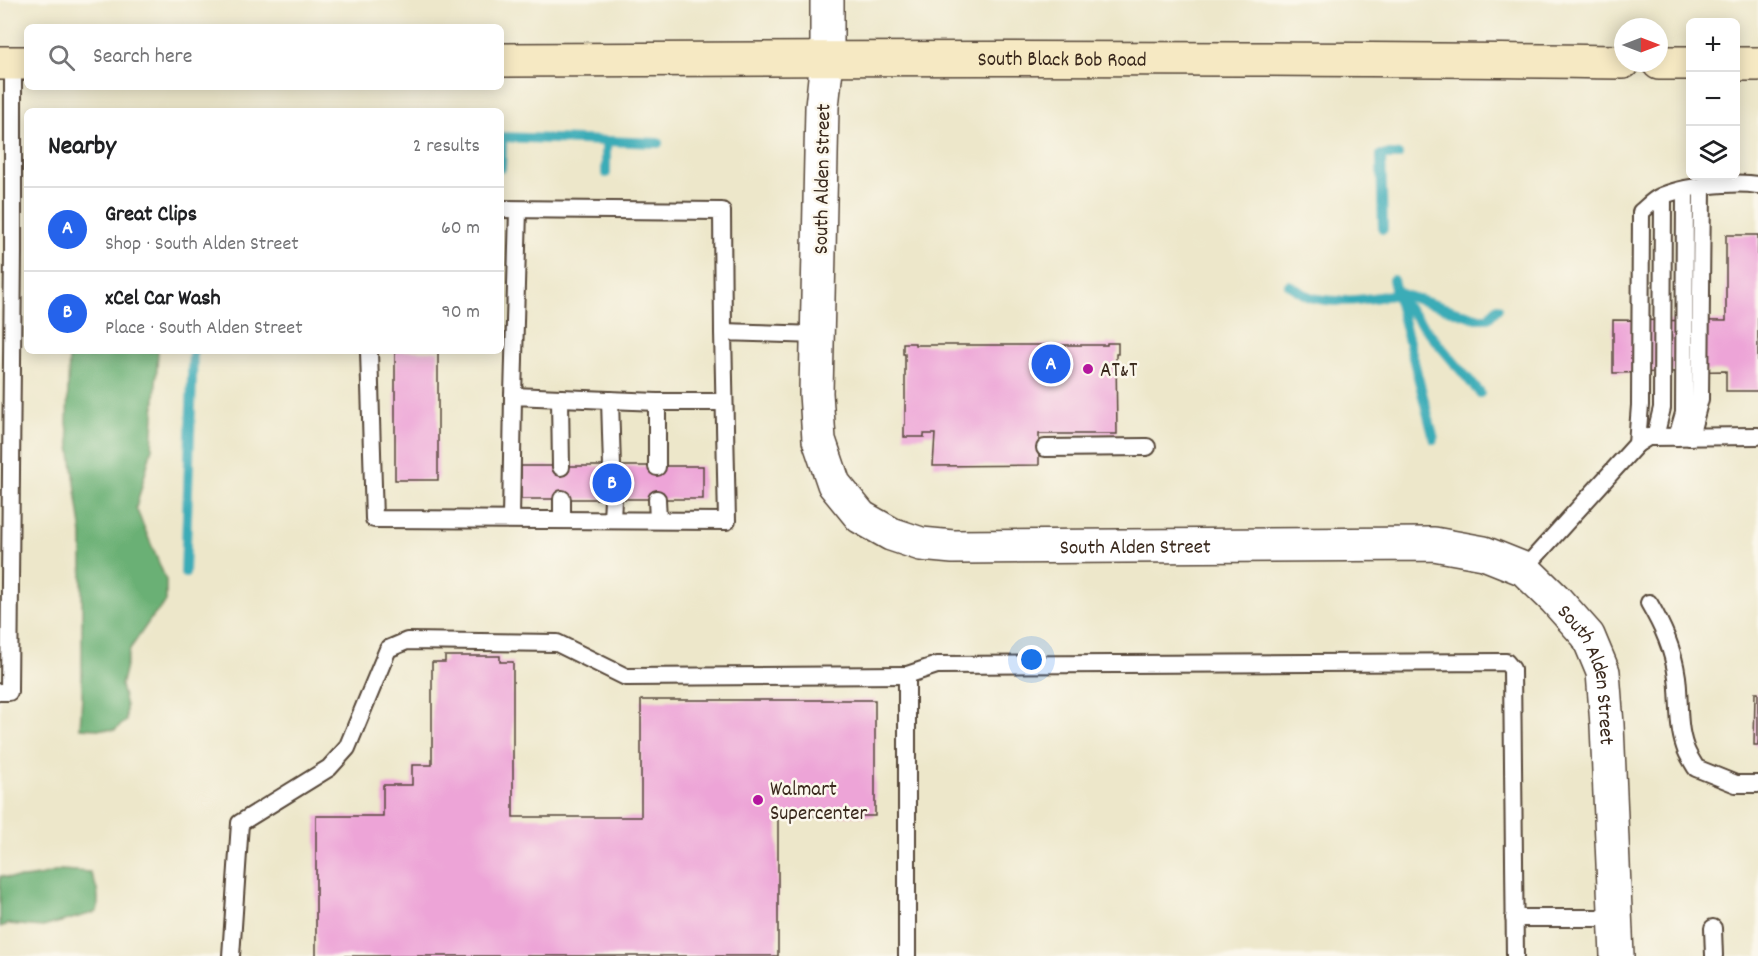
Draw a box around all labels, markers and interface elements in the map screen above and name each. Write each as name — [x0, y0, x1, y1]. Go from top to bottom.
north arrow — [1614, 18, 1668, 72]
map controls — [1686, 18, 1740, 180]
button: + — [1686, 18, 1740, 72]
search box — [24, 24, 504, 90]
icon: search — [45, 41, 78, 74]
text: Search here — [93, 42, 192, 73]
street label: South Black Bob Road — [977, 46, 1147, 76]
button: − — [1686, 72, 1740, 126]
street label: South Alden Street — [808, 103, 840, 255]
button: layers — [1686, 126, 1740, 180]
text: Nearby — [48, 129, 116, 166]
text: 2 results — [413, 133, 480, 161]
text: Great Clips — [105, 200, 197, 231]
text: A — [62, 215, 73, 243]
text: 60 m — [441, 215, 480, 243]
text: Shop · South Alden Street — [105, 231, 299, 259]
text: xCel Car Wash — [105, 284, 221, 315]
text: B — [63, 299, 72, 327]
text: 90 m — [442, 299, 480, 327]
text: Place · South Alden Street — [105, 315, 303, 343]
pin: A — [1032, 342, 1070, 386]
place label: AT&T — [1100, 357, 1138, 387]
marker: AT&T — [1081, 362, 1095, 376]
pin: B — [592, 460, 632, 506]
street label: South Alden Street — [1060, 533, 1211, 564]
street label: South Alden Street — [1549, 599, 1620, 746]
your location — [1017, 645, 1046, 674]
place label: Walmart Supercenter — [770, 776, 867, 830]
marker: Walmart Supercenter — [751, 793, 765, 807]

